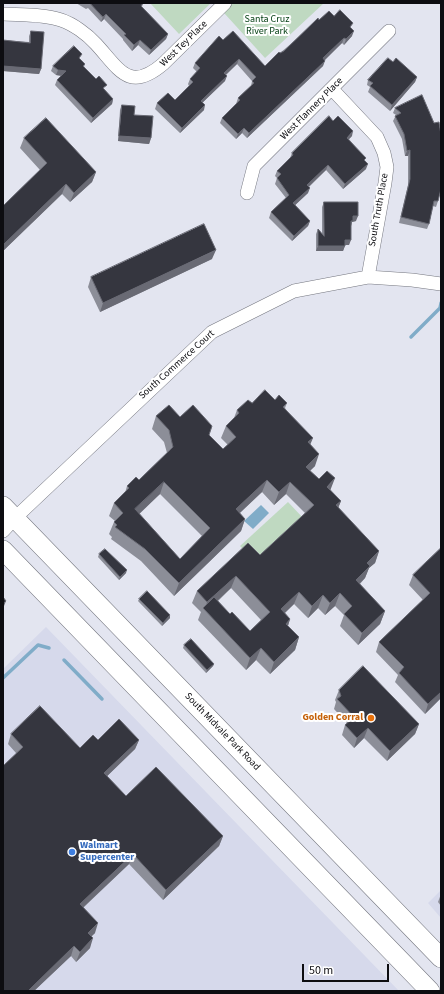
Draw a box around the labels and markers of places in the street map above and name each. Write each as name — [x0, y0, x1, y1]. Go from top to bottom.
place label: Golden Corral — [302, 712, 363, 724]
marker: Golden Corral — [366, 713, 376, 723]
place label: Walmart Supercenter — [80, 840, 134, 864]
marker: Walmart Supercenter — [67, 847, 77, 857]

